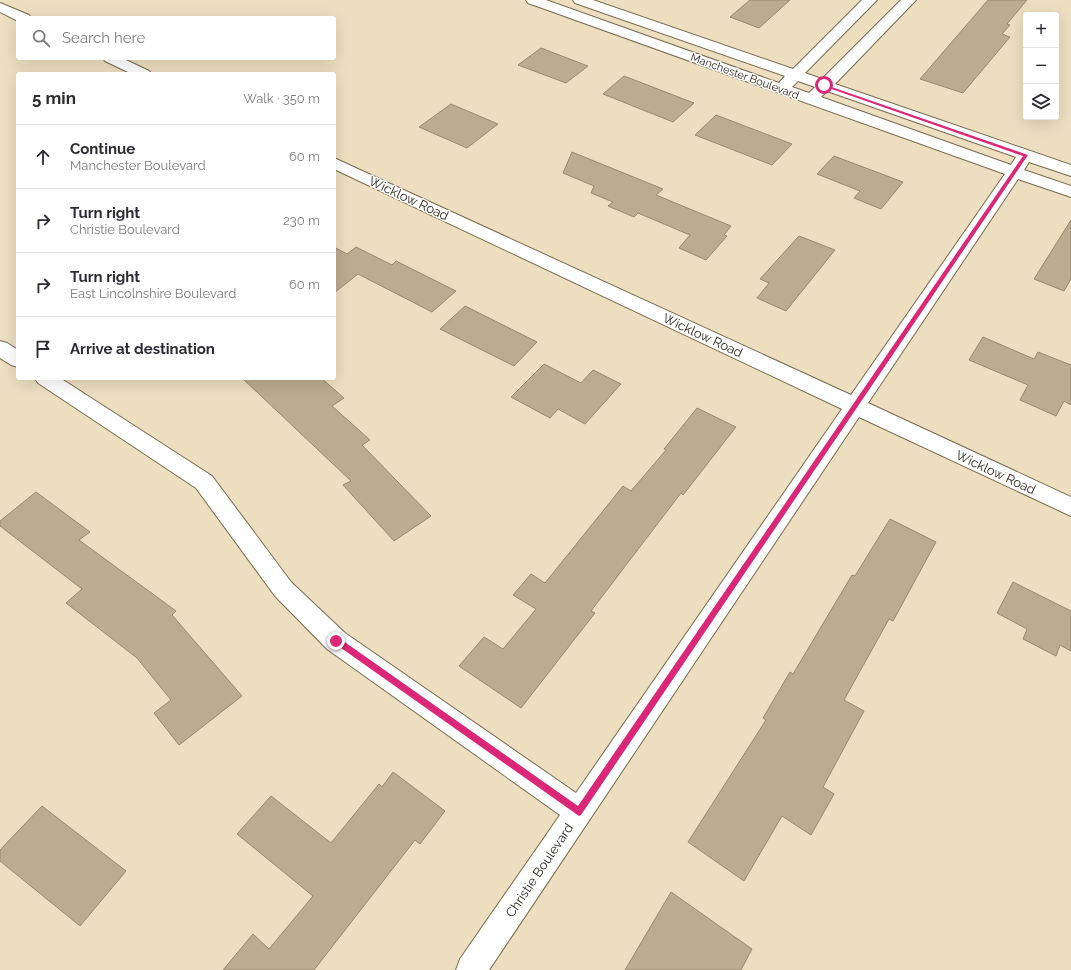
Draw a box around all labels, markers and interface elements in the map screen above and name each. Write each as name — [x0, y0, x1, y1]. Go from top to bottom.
map controls — [1023, 12, 1059, 120]
button: + — [1023, 12, 1059, 48]
search box — [16, 16, 336, 60]
icon: search — [30, 27, 52, 49]
text: Search here — [62, 29, 145, 47]
button: − — [1023, 48, 1059, 84]
street label: Manchester Boulevard — [689, 51, 801, 102]
route start — [815, 76, 833, 94]
button: layers — [1023, 84, 1059, 120]
text: 5 min — [32, 88, 76, 108]
text: Walk · 350 m — [243, 91, 320, 106]
text: Continue — [70, 140, 135, 158]
icon: ahead — [32, 146, 54, 168]
text: 60 m — [289, 149, 320, 164]
text: Manchester Boulevard — [70, 158, 206, 173]
street label: Wicklow Road — [367, 173, 451, 223]
text: Turn right — [70, 204, 140, 222]
icon: right — [32, 210, 54, 232]
text: 230 m — [283, 213, 320, 228]
text: Christie Boulevard — [70, 222, 180, 237]
text: Turn right — [70, 268, 140, 286]
icon: right — [32, 274, 54, 296]
text: 60 m — [289, 277, 320, 292]
text: East Lincolnshire Boulevard — [70, 286, 236, 301]
street label: Wicklow Road — [661, 310, 745, 360]
icon: arrive — [32, 338, 54, 360]
text: Arrive at destination — [70, 340, 215, 358]
street label: Wicklow Road — [954, 447, 1038, 497]
route end — [327, 632, 345, 650]
street label: Christie Boulevard — [503, 821, 576, 920]

